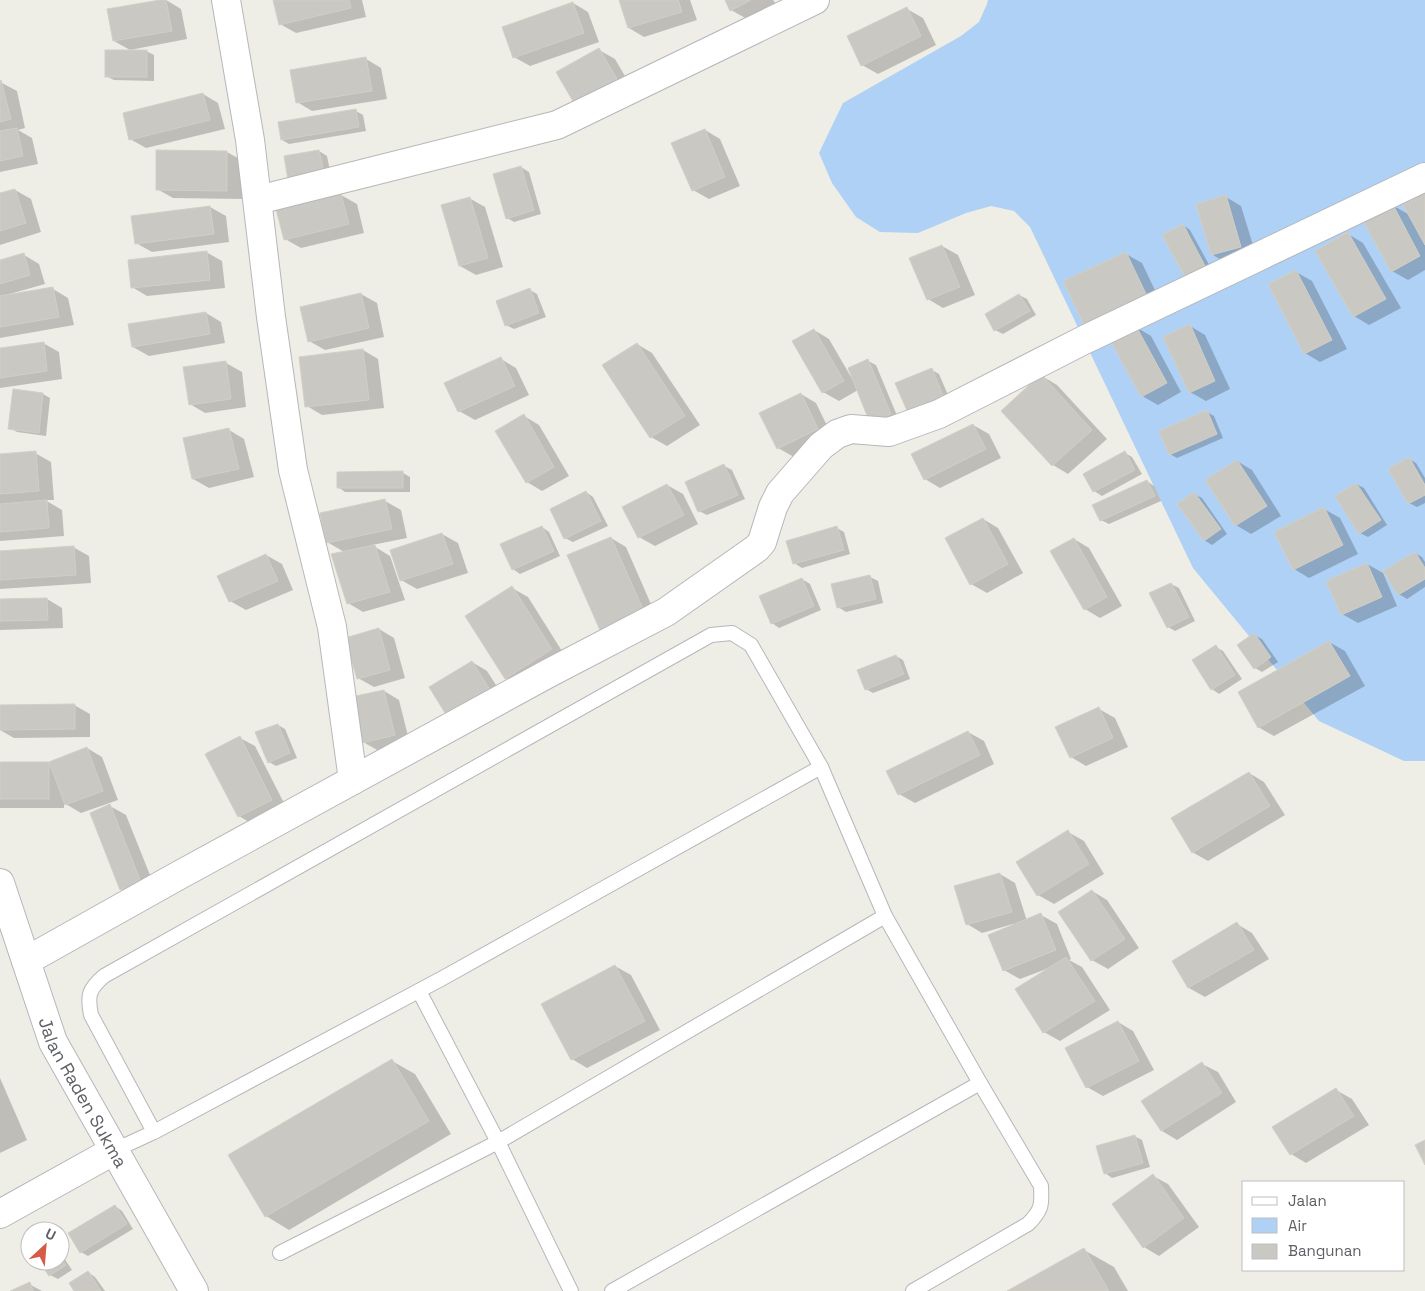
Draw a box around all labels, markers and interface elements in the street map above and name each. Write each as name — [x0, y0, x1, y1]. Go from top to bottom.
street label: Jalan Raden Sukma — [34, 1014, 133, 1172]
legend — [1242, 1181, 1405, 1271]
text: Jalan — [1288, 1191, 1327, 1210]
text: Air — [1288, 1216, 1307, 1235]
north arrow — [20, 1221, 70, 1271]
text: U — [43, 1224, 59, 1244]
text: Bangunan — [1288, 1241, 1362, 1260]

